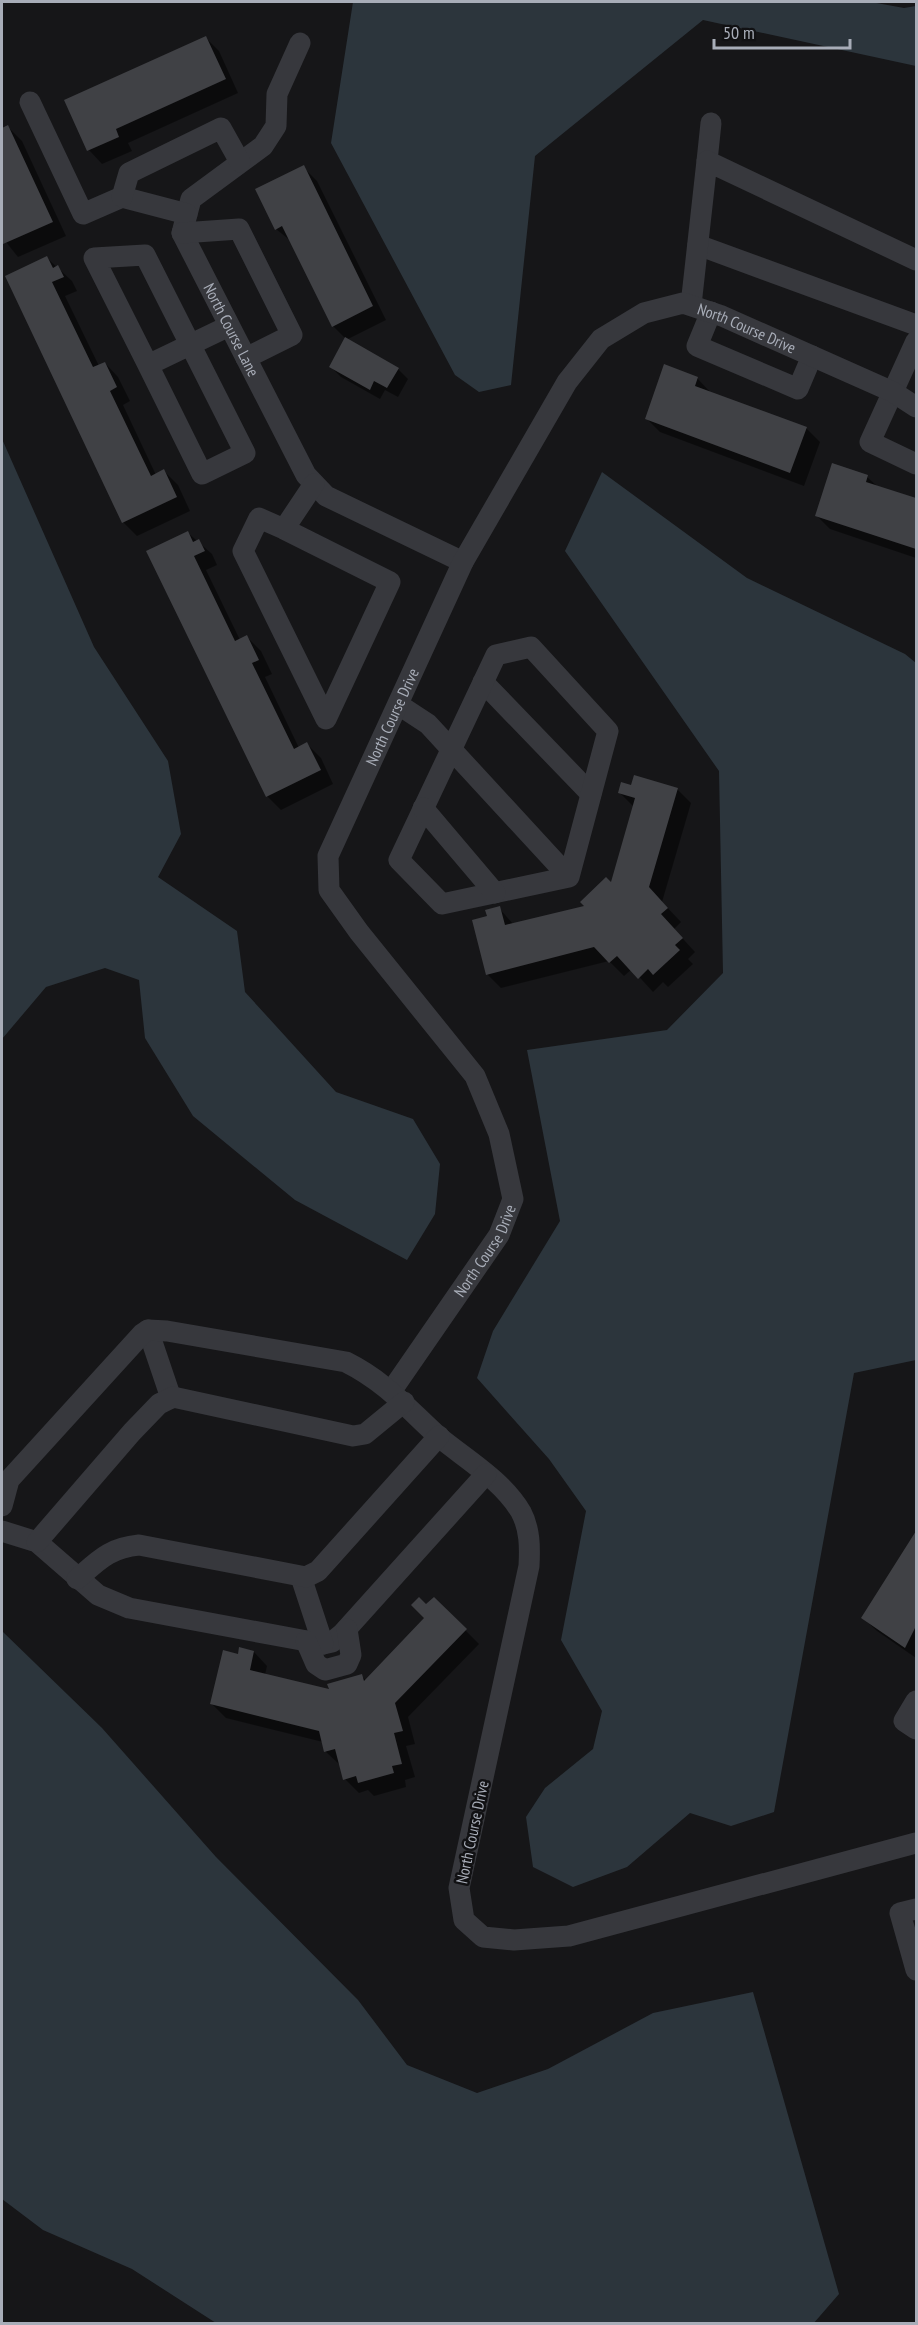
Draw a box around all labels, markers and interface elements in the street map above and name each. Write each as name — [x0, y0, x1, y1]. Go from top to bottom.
scale bar — [714, 12, 850, 50]
text: 50 m — [723, 21, 755, 44]
street label: North Course Lane — [199, 280, 264, 380]
street label: North Course Drive — [695, 299, 799, 358]
street label: North Course Drive — [361, 665, 423, 769]
street label: North Course Drive — [449, 1201, 520, 1301]
street label: North Course Drive — [451, 1779, 493, 1885]

